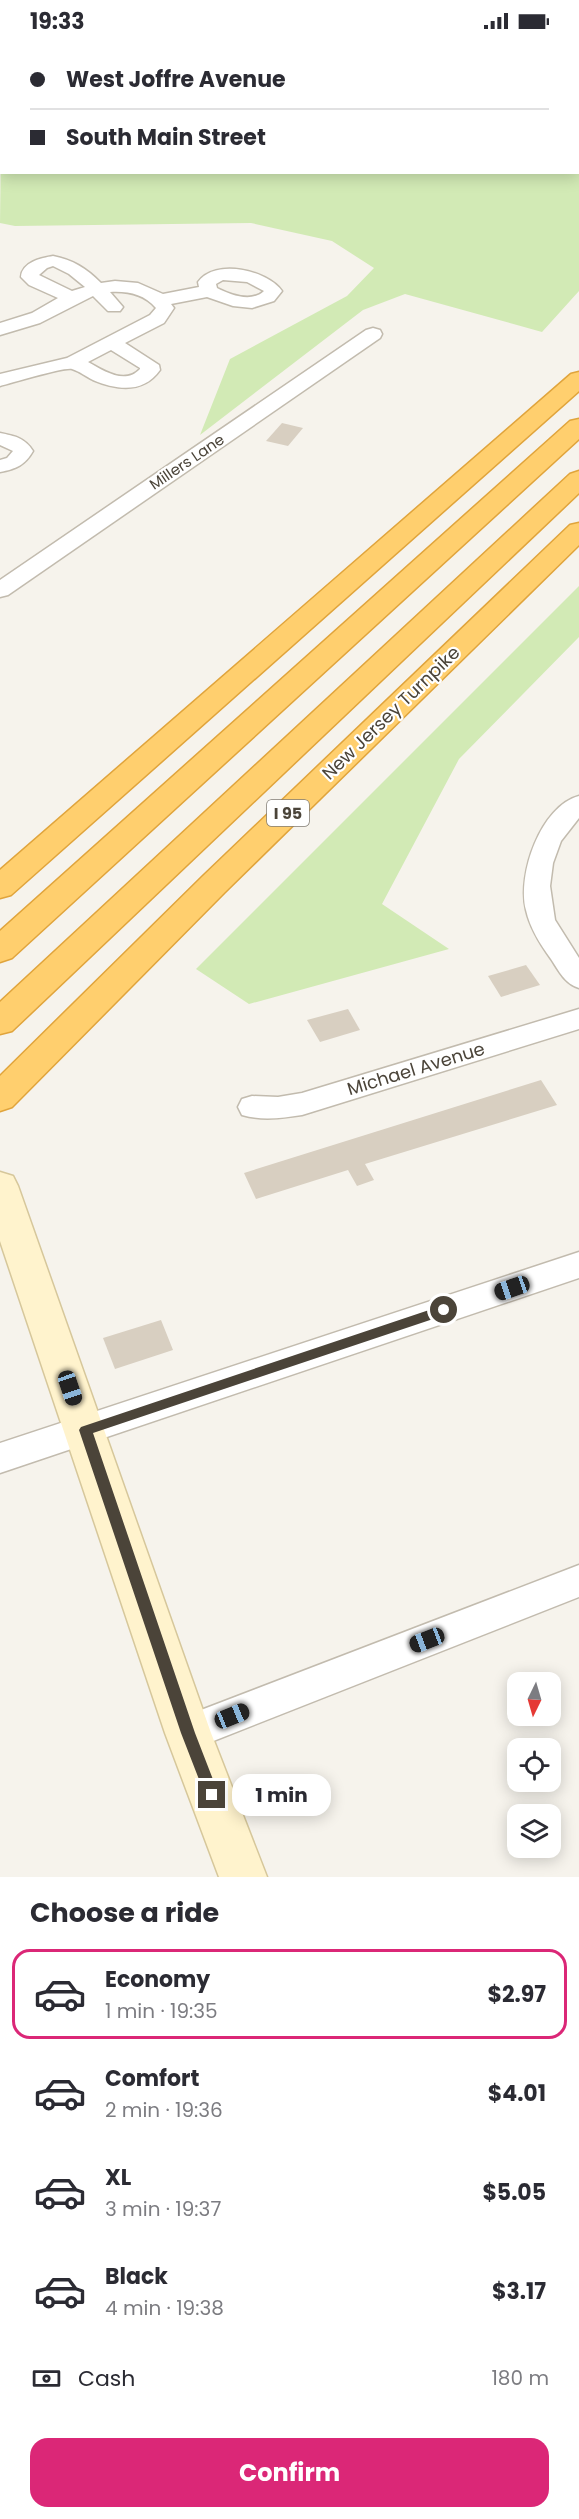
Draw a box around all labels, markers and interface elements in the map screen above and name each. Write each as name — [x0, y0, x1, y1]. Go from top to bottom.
text: 19:33 — [30, 6, 85, 37]
text: West Joffre Avenue — [66, 64, 286, 95]
text: South Main Street — [66, 122, 266, 153]
street label: Millers Lane — [145, 429, 228, 494]
street label: New Jersey Turnpike — [316, 640, 465, 785]
road number: I 95 — [267, 800, 309, 826]
street label: Michael Avenue — [344, 1036, 488, 1101]
car — [492, 1274, 532, 1302]
route start — [430, 1296, 457, 1323]
car — [56, 1368, 84, 1408]
car — [407, 1625, 447, 1655]
north arrow — [507, 1672, 561, 1726]
map controls — [507, 1672, 561, 1858]
car — [212, 1701, 252, 1731]
button: locate — [507, 1738, 561, 1792]
callout: 1 min — [233, 1774, 332, 1816]
route end — [198, 1781, 225, 1808]
text: 1 min — [255, 1781, 308, 1809]
button: layers — [507, 1804, 561, 1858]
text: Choose a ride — [30, 1894, 219, 1931]
text: Economy — [105, 1964, 210, 1995]
icon: car — [33, 1967, 87, 2021]
text: $2.97 — [487, 1979, 546, 2010]
text: 1 min · 19:35 — [105, 1997, 218, 2025]
text: Comfort — [105, 2063, 199, 2094]
icon: car — [33, 2066, 87, 2120]
text: $4.01 — [488, 2078, 546, 2109]
text: 2 min · 19:36 — [105, 2096, 223, 2124]
text: XL — [105, 2162, 131, 2193]
icon: car — [33, 2165, 87, 2219]
text: $5.05 — [482, 2177, 546, 2208]
text: 3 min · 19:37 — [105, 2195, 221, 2223]
text: Black — [105, 2261, 168, 2292]
icon: car — [33, 2264, 87, 2318]
text: $3.17 — [492, 2276, 546, 2307]
text: 4 min · 19:38 — [105, 2294, 224, 2322]
icon: cash — [30, 2362, 63, 2395]
text: Cash — [78, 2363, 135, 2394]
text: 180 m — [491, 2364, 549, 2392]
button: Confirm — [30, 2438, 549, 2507]

